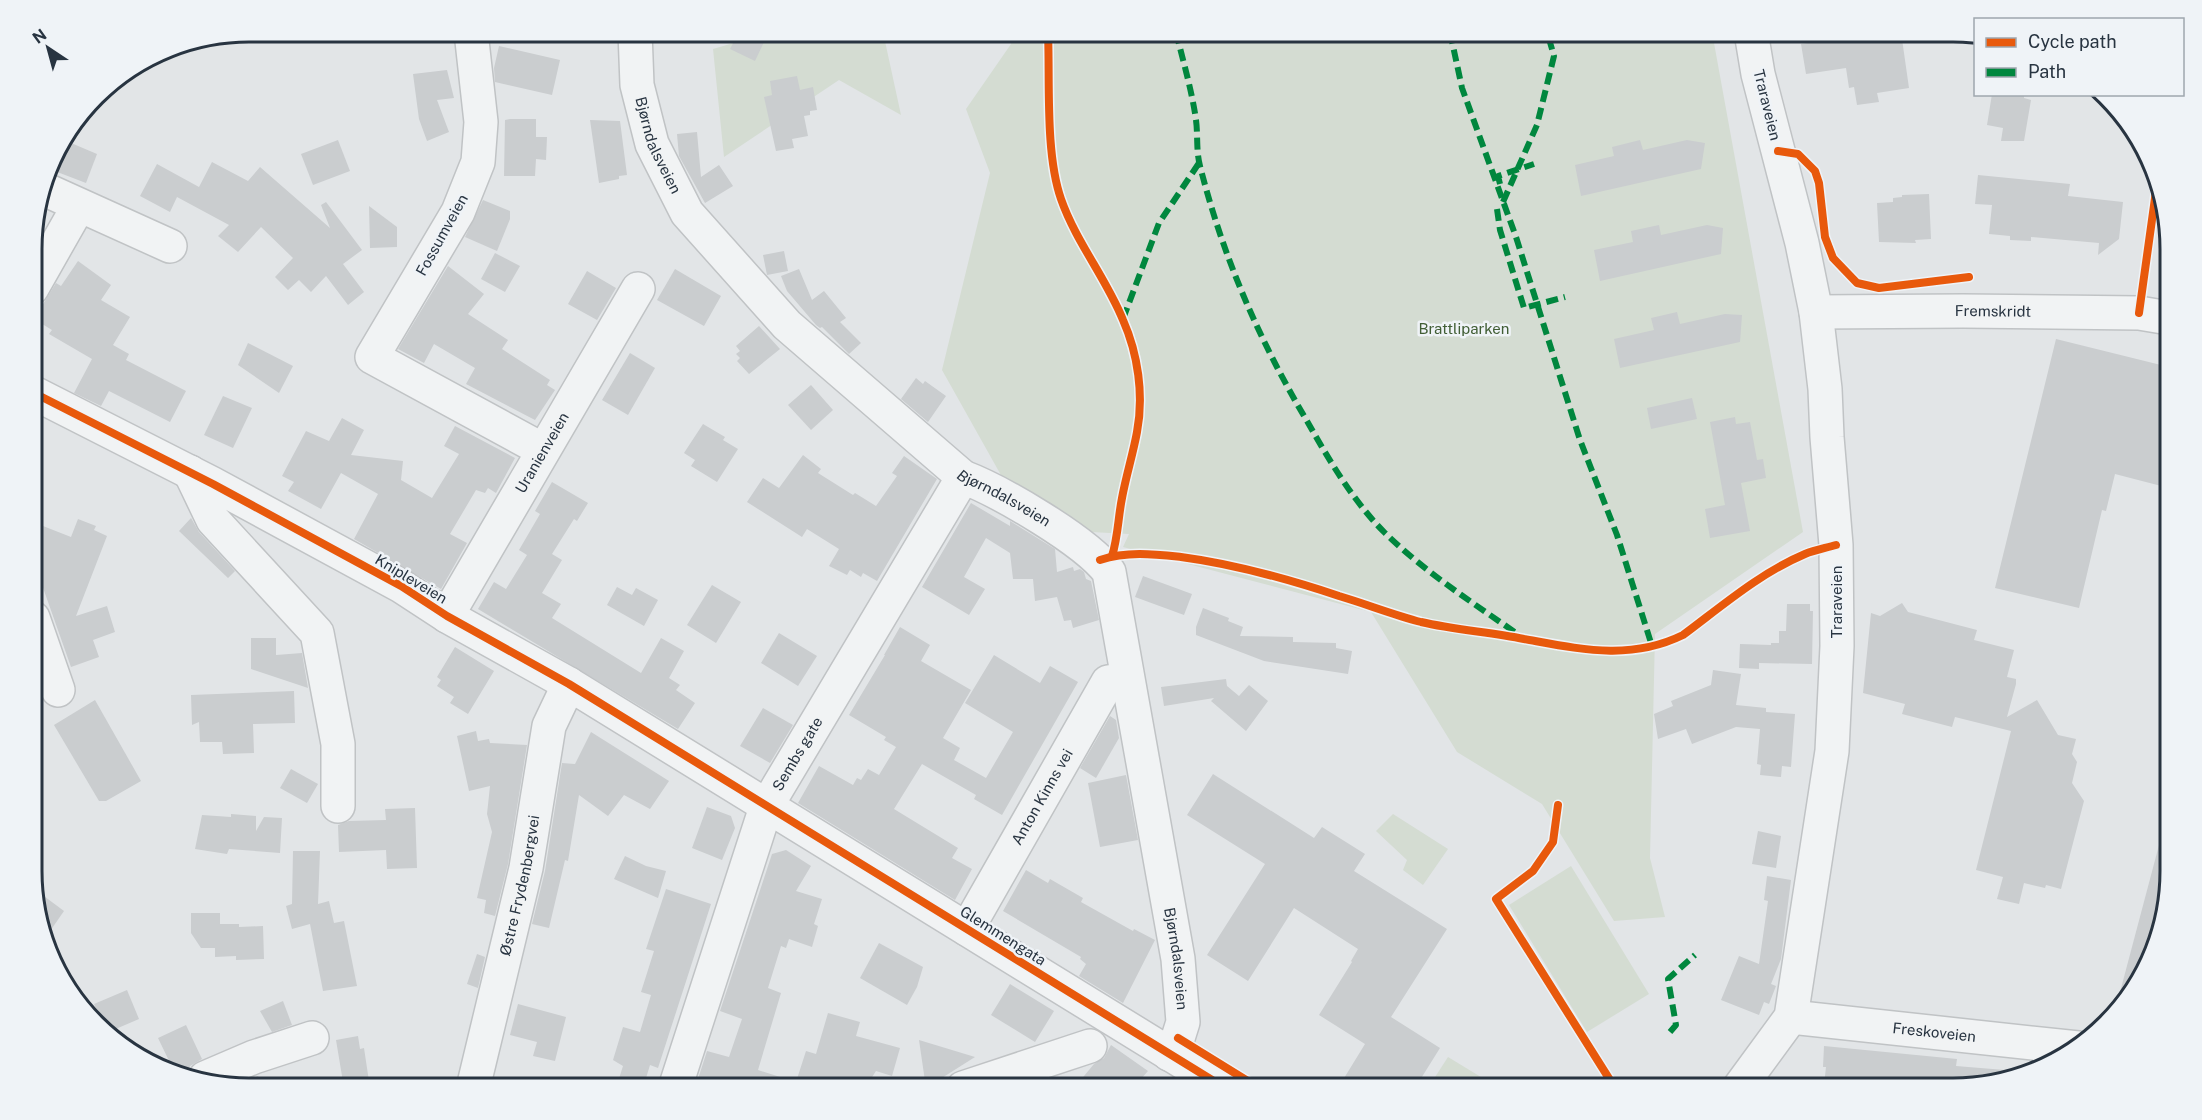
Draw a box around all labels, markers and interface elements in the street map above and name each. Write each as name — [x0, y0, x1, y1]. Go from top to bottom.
north arrow — [18, 18, 78, 78]
legend — [1974, 18, 2184, 96]
text: N — [29, 25, 50, 48]
text: Cycle path — [2028, 31, 2117, 52]
text: Path — [2028, 61, 2066, 82]
street label: Traraveien — [1750, 68, 1785, 142]
street label: Bjørndalsveien — [632, 95, 685, 196]
street label: Fossumveien — [412, 191, 471, 278]
street label: Fremskridt — [1955, 302, 2032, 320]
park label: Brattliparken — [1418, 320, 1510, 337]
street label: Uranienveien — [512, 409, 572, 496]
street label: Bjørndalsveien — [954, 467, 1054, 530]
street label: Knipleveien — [372, 550, 450, 607]
street label: Traraveien — [1828, 566, 1845, 638]
street label: Sembs gate — [769, 714, 826, 794]
street label: Anton Kinns vei — [1008, 746, 1076, 848]
street label: Østre Frydenbergvei — [496, 814, 542, 957]
street label: Glemmengata — [957, 902, 1049, 969]
street label: Bjørndalsveien — [1161, 906, 1191, 1011]
street label: Freskoveien — [1892, 1019, 1977, 1045]

